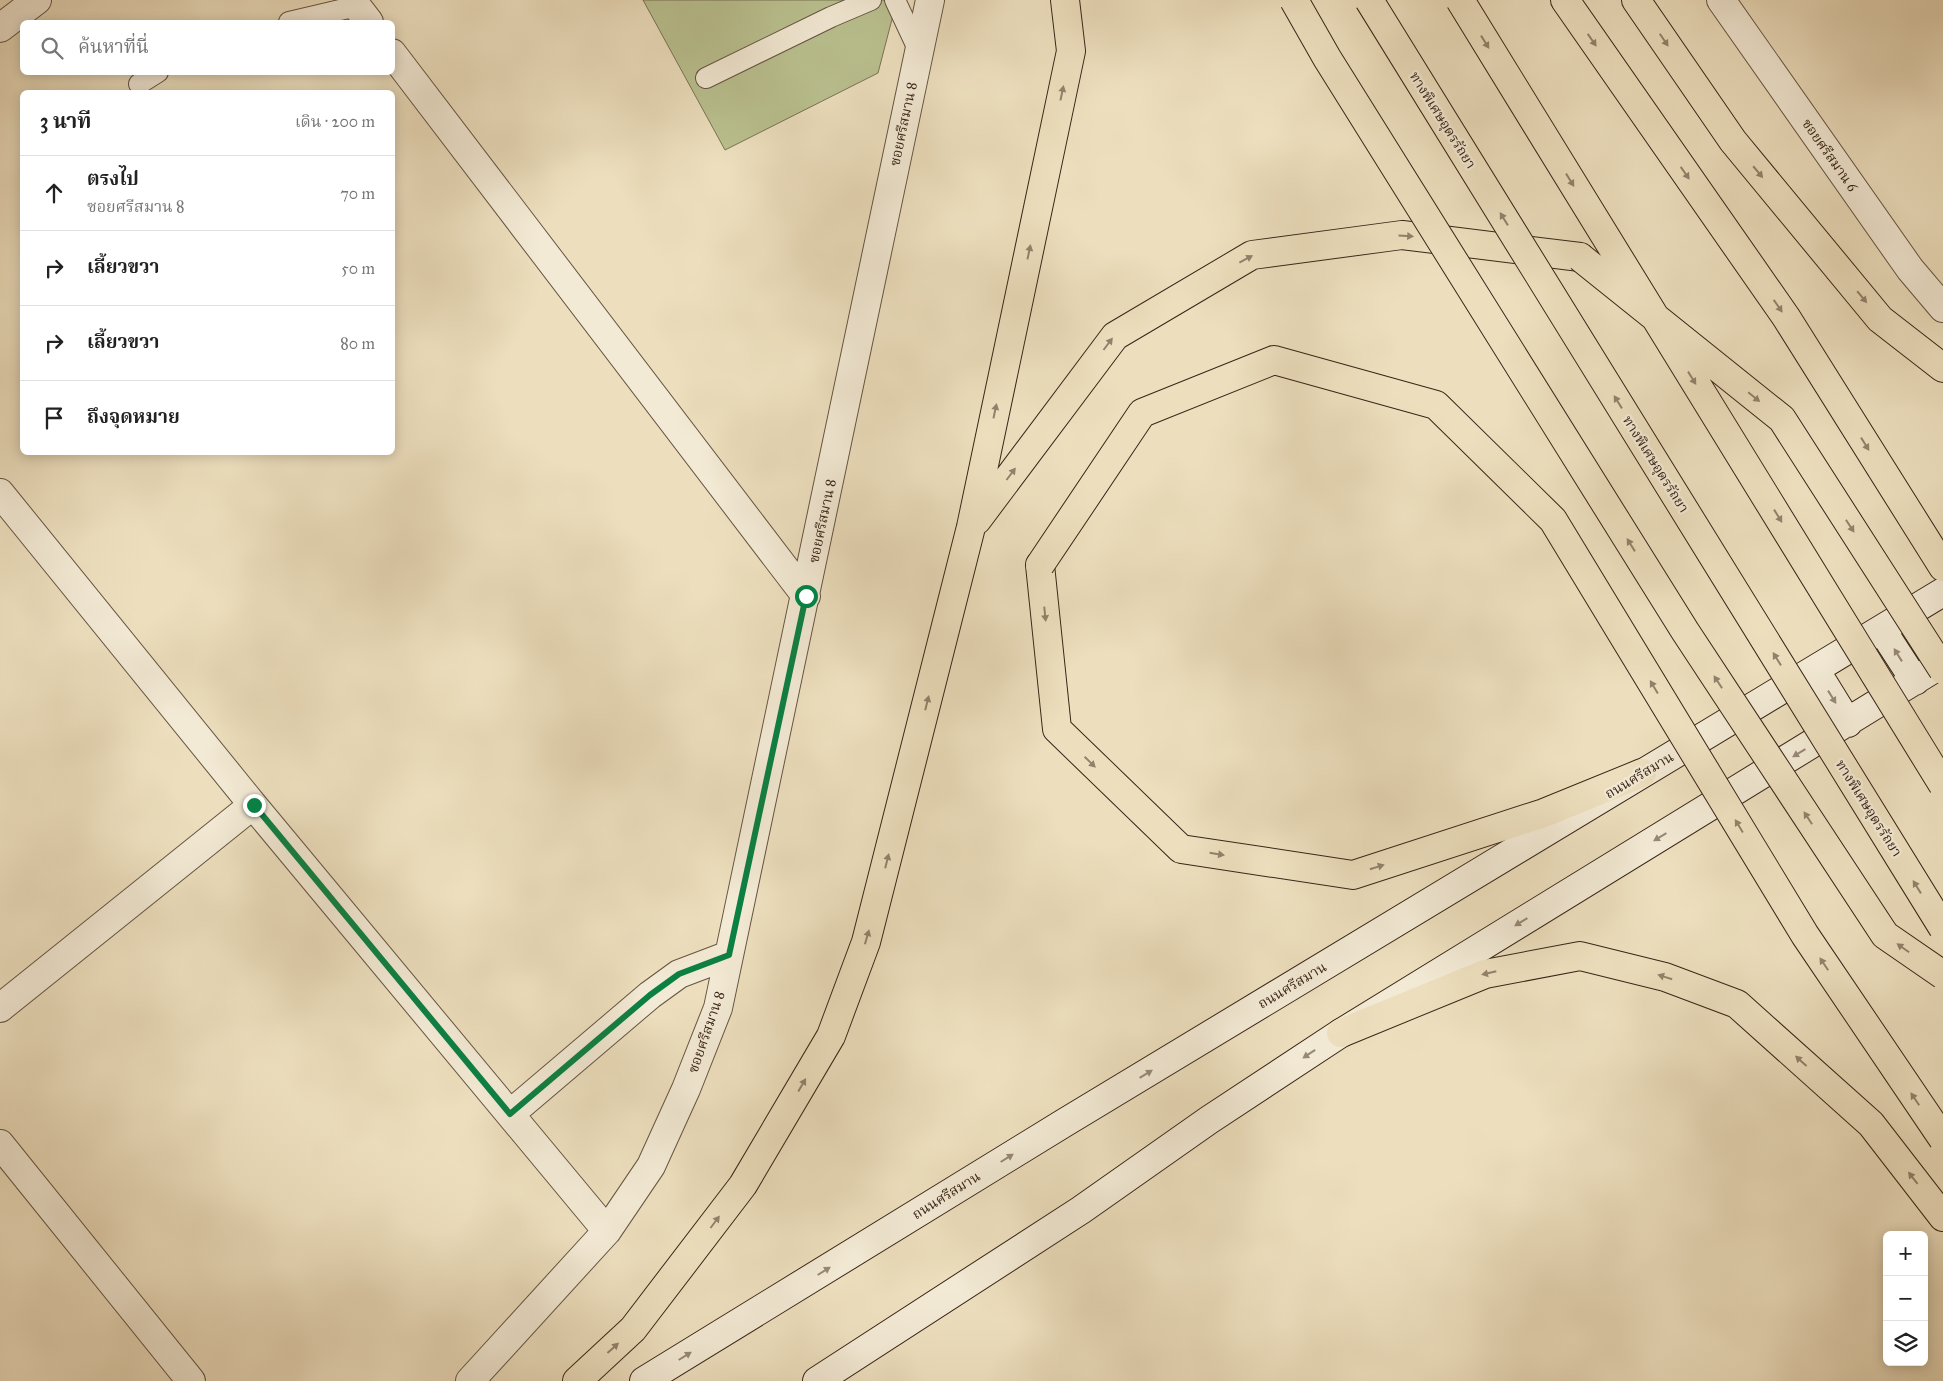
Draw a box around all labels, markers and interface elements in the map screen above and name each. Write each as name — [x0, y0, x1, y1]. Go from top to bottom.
search box — [20, 20, 395, 75]
one-way arrow — [1587, 33, 1597, 47]
one-way arrow — [1659, 33, 1669, 47]
icon: search — [38, 34, 66, 62]
text: ค้นหาที่นี่ — [78, 35, 149, 58]
one-way arrow — [1481, 35, 1490, 48]
street label: ทางพิเศษอุดรรัถยา — [1406, 69, 1479, 172]
street label: ซอยศรีสมาน 8 — [886, 81, 921, 168]
one-way arrow — [1058, 85, 1066, 101]
text: 3 นาที — [40, 108, 91, 134]
text: เดิน · 200 m — [295, 112, 375, 131]
street label: ซอยศรีสมาน 6 — [1798, 116, 1861, 196]
one-way arrow — [1753, 165, 1764, 178]
one-way arrow — [1680, 166, 1690, 180]
text: ตรงไป — [87, 167, 139, 190]
one-way arrow — [1566, 173, 1575, 186]
icon: ahead — [40, 179, 68, 207]
text: 70 m — [340, 184, 375, 203]
text: ซอยศรีสมาน 8 — [87, 197, 185, 216]
one-way arrow — [1500, 212, 1509, 226]
one-way arrow — [1398, 232, 1414, 240]
one-way arrow — [1025, 244, 1033, 260]
icon: right — [40, 254, 68, 282]
text: เลี้ยวขวา — [87, 255, 159, 278]
one-way arrow — [1239, 255, 1253, 263]
text: 50 m — [341, 259, 375, 278]
one-way arrow — [1856, 291, 1867, 303]
one-way arrow — [1773, 300, 1783, 313]
icon: right — [40, 329, 68, 357]
text: เลี้ยวขวา — [87, 330, 159, 353]
text: 80 m — [340, 334, 375, 353]
one-way arrow — [1103, 338, 1114, 351]
one-way arrow — [1688, 371, 1697, 384]
one-way arrow — [1747, 392, 1761, 402]
one-way arrow — [1613, 395, 1622, 408]
one-way arrow — [992, 403, 1000, 419]
icon: arrive — [40, 404, 68, 432]
text: ถึงจุดหมาย — [87, 405, 180, 428]
street label: ทางพิเศษอุดรรัถยา — [1619, 413, 1692, 516]
one-way arrow — [1861, 437, 1870, 450]
one-way arrow — [1006, 467, 1016, 481]
street label: ซอยศรีสมาน 8 — [805, 478, 840, 565]
one-way arrow — [1773, 510, 1782, 523]
one-way arrow — [1846, 519, 1855, 533]
one-way arrow — [1627, 538, 1636, 551]
route start — [795, 585, 818, 608]
one-way arrow — [1041, 606, 1049, 622]
one-way arrow — [1894, 649, 1903, 662]
one-way arrow — [1772, 653, 1781, 666]
one-way arrow — [1714, 675, 1723, 688]
one-way arrow — [1650, 681, 1659, 694]
one-way arrow — [1827, 690, 1836, 703]
one-way arrow — [923, 696, 931, 711]
street label: ถนนศรีสมาน — [1602, 748, 1677, 803]
one-way arrow — [1792, 748, 1805, 757]
one-way arrow — [1084, 756, 1096, 768]
street label: ทางพิเศษอุดรรัถยา — [1832, 757, 1905, 860]
route end — [243, 794, 266, 817]
one-way arrow — [1803, 811, 1812, 824]
one-way arrow — [1734, 820, 1743, 833]
one-way arrow — [1653, 833, 1667, 842]
one-way arrow — [1210, 850, 1226, 858]
one-way arrow — [883, 853, 891, 868]
one-way arrow — [1370, 863, 1385, 871]
one-way arrow — [1913, 880, 1922, 893]
one-way arrow — [1515, 918, 1528, 927]
one-way arrow — [863, 930, 871, 945]
one-way arrow — [1896, 943, 1910, 953]
street label: ถนนศรีสมาน — [1255, 958, 1330, 1013]
one-way arrow — [1819, 958, 1829, 971]
one-way arrow — [1482, 969, 1497, 977]
one-way arrow — [1658, 973, 1673, 981]
street label: ซอยศรีสมาน 8 — [685, 989, 728, 1075]
one-way arrow — [1302, 1049, 1316, 1059]
one-way arrow — [1795, 1056, 1808, 1067]
one-way arrow — [1139, 1069, 1152, 1078]
one-way arrow — [797, 1079, 806, 1092]
one-way arrow — [1910, 1093, 1919, 1106]
one-way arrow — [1000, 1154, 1014, 1163]
street label: ถนนศรีสมาน — [909, 1168, 983, 1223]
one-way arrow — [1908, 1172, 1919, 1185]
one-way arrow — [710, 1215, 720, 1229]
map controls — [1883, 1231, 1928, 1366]
button: + — [1883, 1231, 1928, 1276]
one-way arrow — [817, 1266, 830, 1275]
button: − — [1883, 1276, 1928, 1321]
button: layers — [1883, 1321, 1928, 1366]
one-way arrow — [606, 1342, 618, 1354]
one-way arrow — [679, 1351, 692, 1360]

